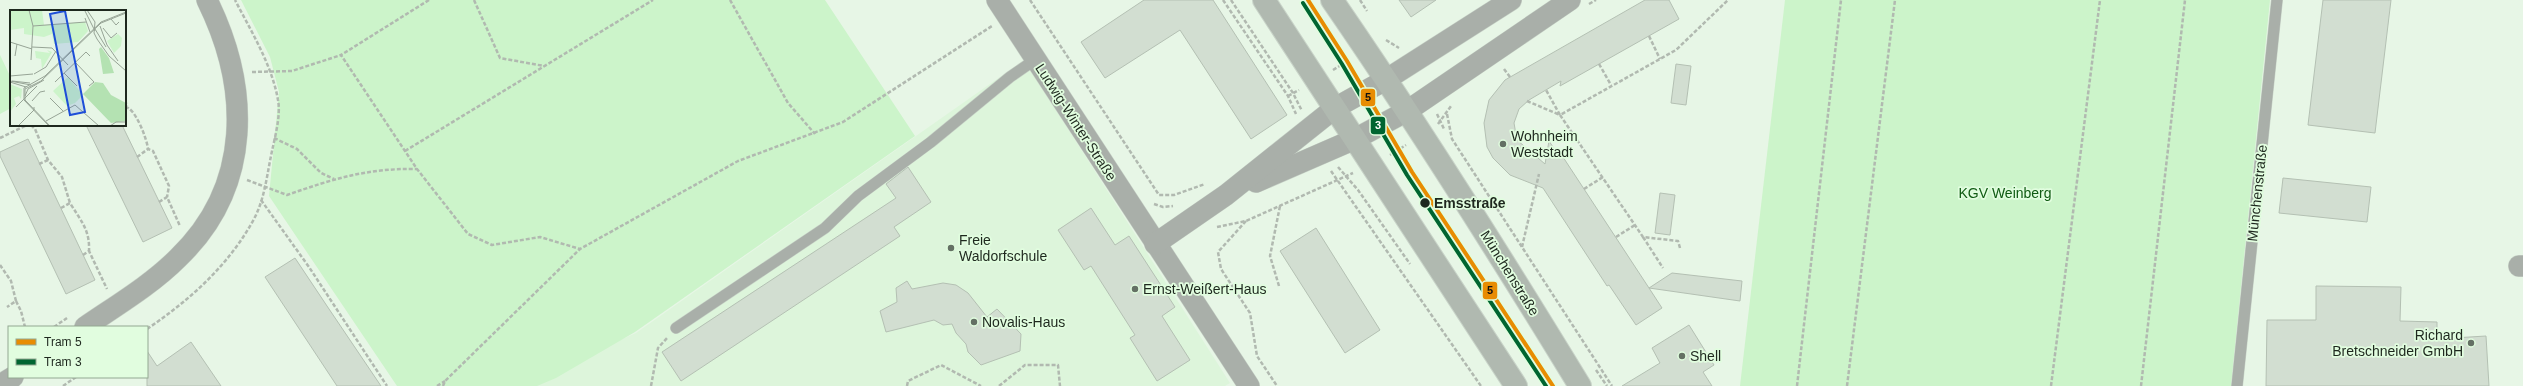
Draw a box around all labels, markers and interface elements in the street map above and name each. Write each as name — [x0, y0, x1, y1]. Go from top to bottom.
inset map — [10, 10, 126, 126]
street label: Ludwig-Winter-Straße — [1032, 61, 1120, 184]
line badge: 5 — [1360, 88, 1376, 107]
text: 5 — [1365, 91, 1371, 103]
line badge: 3 — [1370, 116, 1386, 135]
text: 3 — [1375, 119, 1381, 131]
place label: Wohnheim Weststadt — [1511, 128, 1578, 160]
marker: Wohnheim Weststadt — [1498, 139, 1508, 149]
street label: Münchenstraße — [2244, 144, 2270, 242]
park label: KGV Weinberg — [1958, 185, 2052, 201]
place label: Emsstraße — [1434, 195, 1506, 211]
marker: Emsstraße — [1418, 196, 1432, 210]
street label: Münchenstraße — [1477, 228, 1543, 319]
place label: Freie Waldorfschule — [959, 232, 1047, 264]
marker: Freie Waldorfschule — [946, 243, 956, 253]
place label: Ernst-Weißert-Haus — [1143, 281, 1266, 297]
line badge: 5 — [1482, 281, 1498, 300]
marker: Ernst-Weißert-Haus — [1130, 284, 1140, 294]
text: 5 — [1487, 284, 1493, 296]
place label: Novalis-Haus — [982, 314, 1065, 330]
marker: Novalis-Haus — [969, 317, 979, 327]
legend — [8, 326, 148, 378]
place label: Richard Bretschneider GmbH — [2332, 327, 2463, 359]
text: Tram 5 — [44, 335, 82, 349]
marker: Richard Bretschneider GmbH — [2466, 338, 2476, 348]
place label: Shell — [1690, 348, 1721, 364]
marker: Shell — [1677, 351, 1687, 361]
text: Tram 3 — [44, 355, 82, 369]

